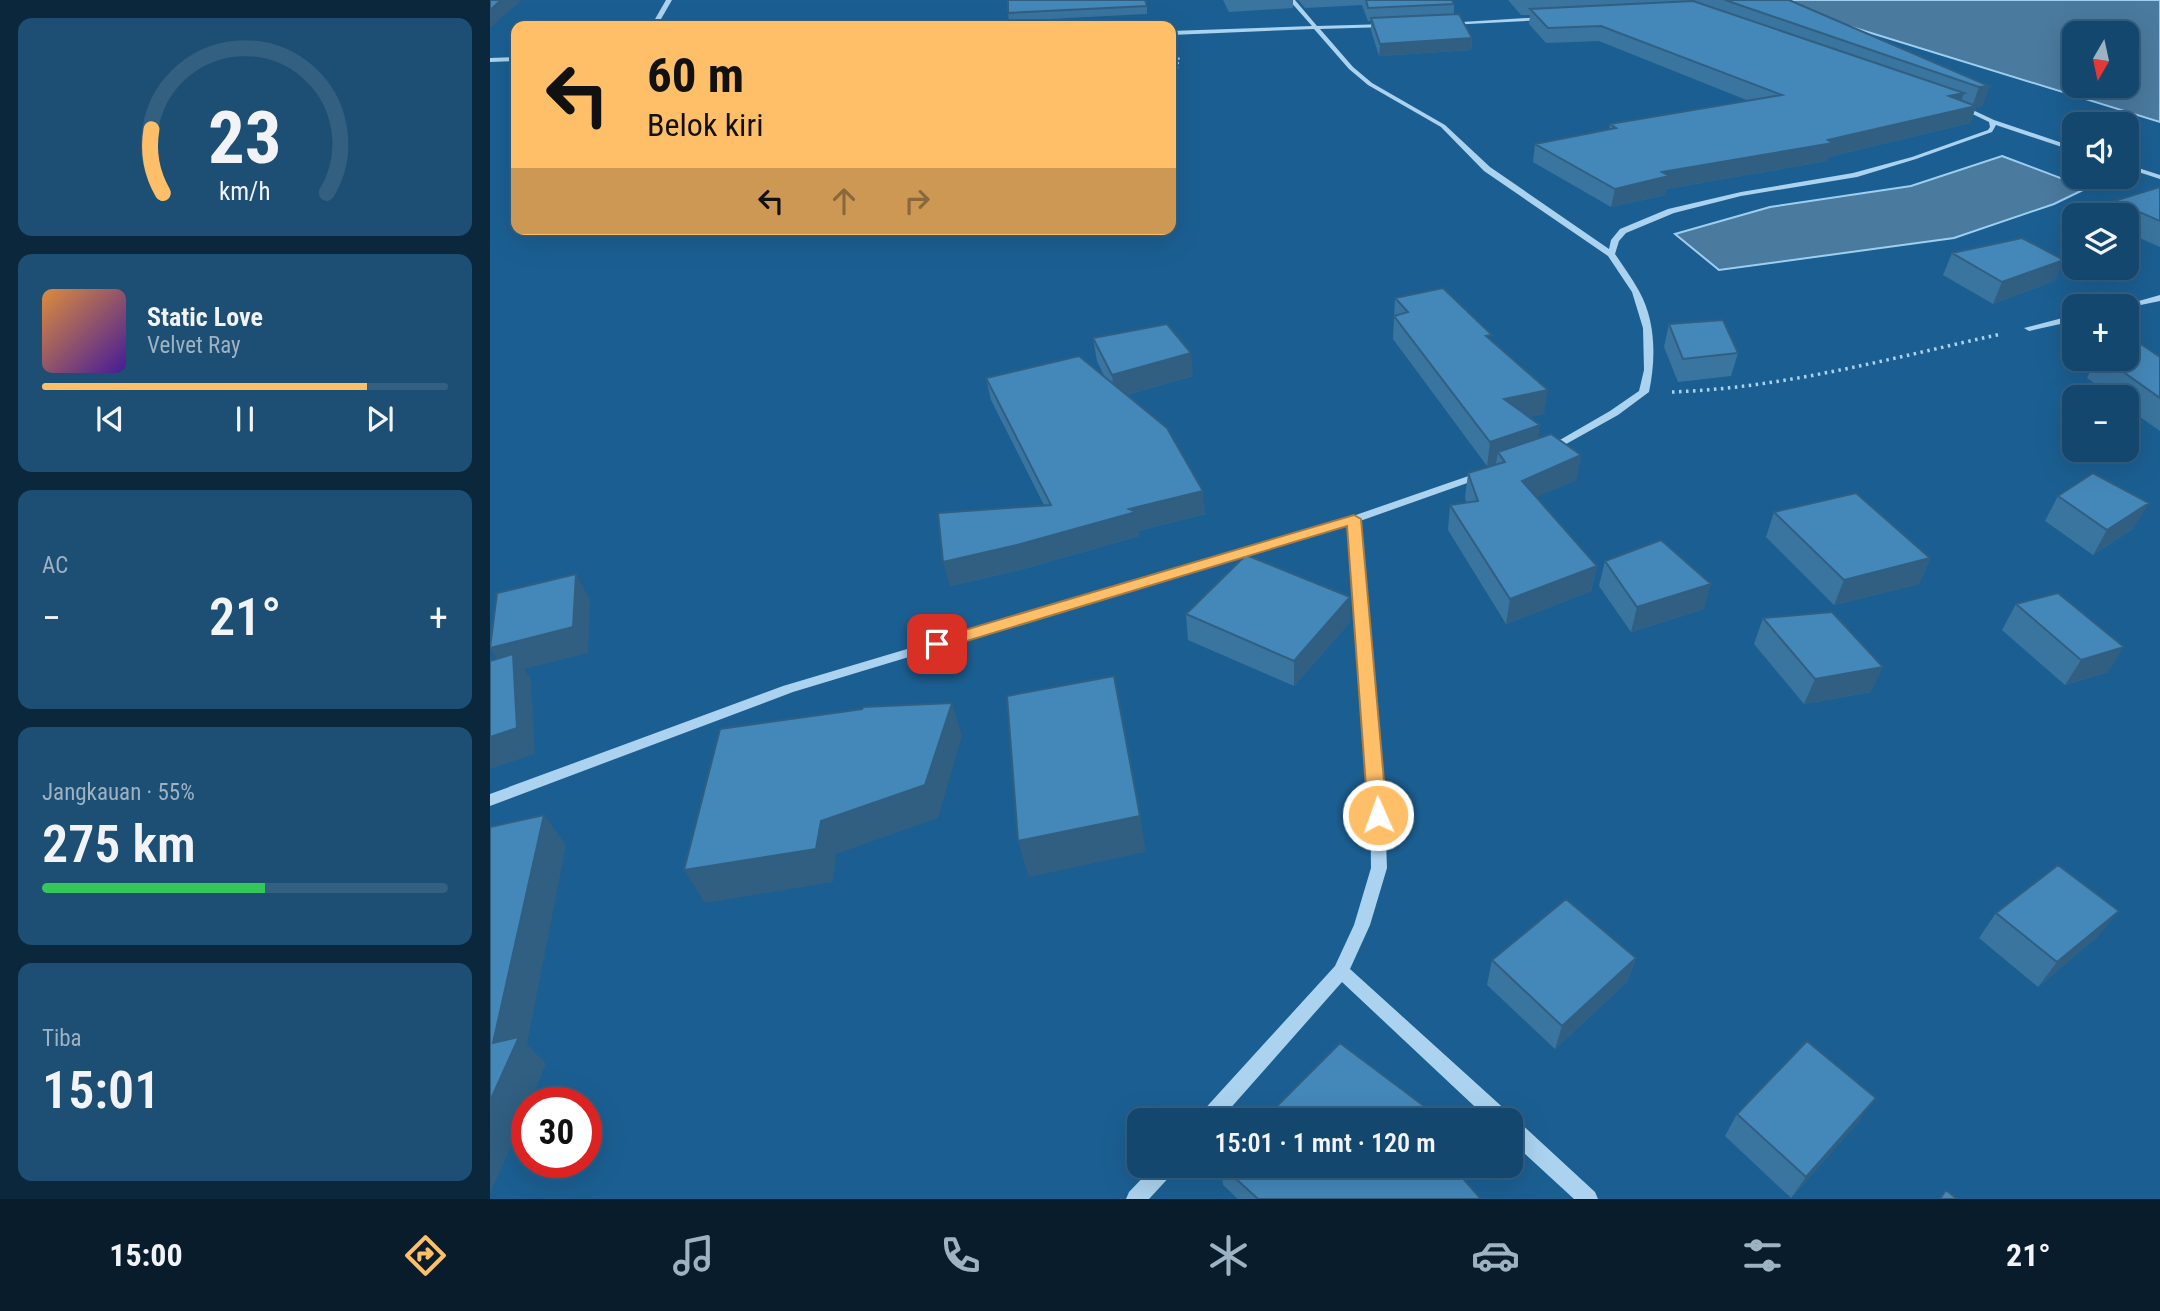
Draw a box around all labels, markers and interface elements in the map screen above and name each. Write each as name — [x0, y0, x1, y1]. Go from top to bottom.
north arrow — [2062, 21, 2138, 98]
map controls — [2062, 21, 2139, 462]
text: 60 m — [647, 47, 744, 104]
icon: left — [532, 49, 623, 140]
text: 23 — [208, 95, 282, 181]
text: Belok kiri — [647, 106, 764, 144]
button: sound — [2062, 112, 2139, 189]
text: km/h — [219, 177, 271, 206]
icon: left — [752, 182, 790, 220]
icon: ahead — [825, 182, 863, 220]
icon: right — [898, 182, 936, 220]
button: layers — [2062, 203, 2139, 280]
button: + — [2062, 294, 2139, 371]
text: Static Love — [147, 302, 263, 332]
text: Velvet Ray — [147, 332, 241, 359]
button: − — [2062, 385, 2139, 462]
icon: previous — [91, 400, 129, 438]
icon: pause — [226, 400, 264, 438]
icon: next — [361, 400, 399, 438]
text: AC — [42, 552, 68, 579]
text: 21° — [209, 587, 281, 648]
text: − — [42, 596, 61, 640]
text: + — [429, 596, 448, 640]
pin — [907, 614, 967, 674]
icon: arrive — [918, 625, 956, 663]
position arrow — [1341, 778, 1415, 852]
text: Jangkauan · 55% — [42, 779, 195, 806]
text: 275 km — [42, 814, 196, 875]
text: Tiba — [42, 1025, 82, 1052]
text: 15:01 — [42, 1060, 160, 1121]
speed limit sign: 30 — [511, 1087, 602, 1178]
text: 15:01 · 1 mnt · 120 m — [1214, 1128, 1436, 1158]
icon: directions — [401, 1231, 450, 1280]
icon: music — [669, 1231, 718, 1280]
icon: phone — [936, 1231, 985, 1280]
icon: climate — [1204, 1231, 1253, 1280]
icon: car — [1471, 1231, 1520, 1280]
icon: filters — [1738, 1231, 1787, 1280]
text: 15:00 — [109, 1236, 183, 1274]
text: 21° — [2006, 1236, 2051, 1274]

